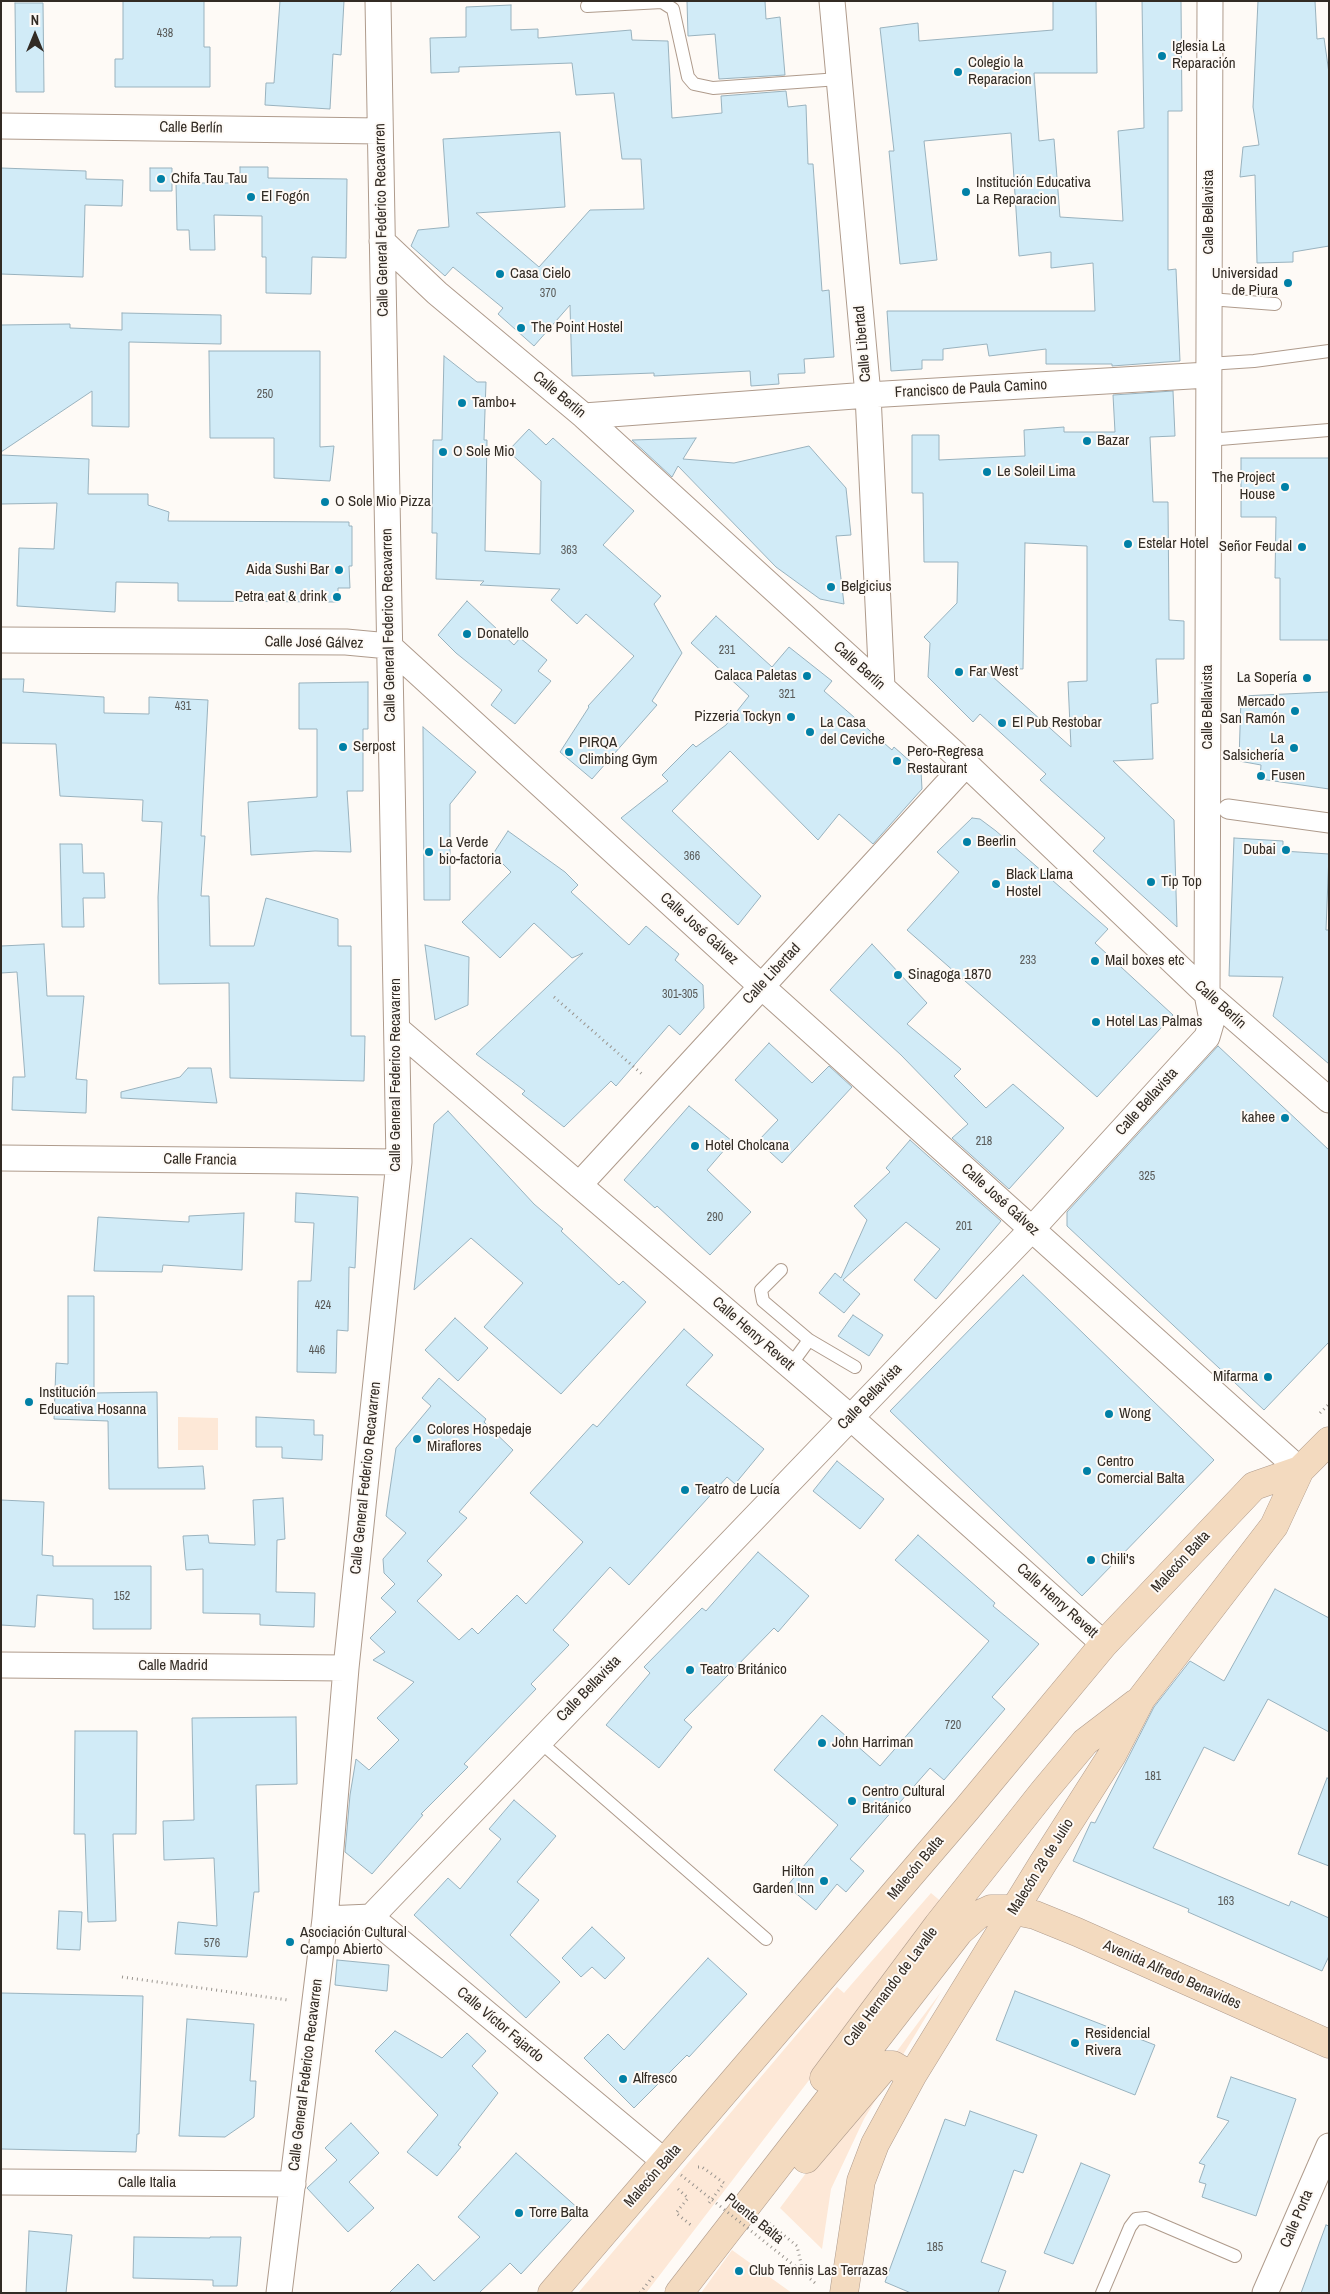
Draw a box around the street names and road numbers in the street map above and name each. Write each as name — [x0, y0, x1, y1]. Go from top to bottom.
street label: Calle Berlín — [159, 118, 223, 138]
street label: Calle General Federico Recavarren — [371, 123, 393, 317]
street label: Calle Bellavista — [1200, 170, 1218, 254]
street label: Calle Libertad — [851, 305, 875, 383]
street label: Calle Berlín — [529, 368, 589, 422]
street label: Francisco de Paula Camino — [894, 376, 1048, 402]
street label: Calle General Federico Recavarren — [378, 528, 400, 722]
street label: Calle José Gálvez — [264, 633, 364, 653]
street label: Calle Berlín — [829, 638, 889, 694]
street label: Calle Bellavista — [1199, 665, 1217, 749]
street label: Calle José Gálvez — [656, 889, 742, 969]
street label: Calle Libertad — [739, 940, 805, 1008]
street label: Calle Berlín — [1190, 977, 1250, 1033]
street label: Calle General Federico Recavarren — [387, 978, 405, 1172]
street label: Calle Bellavista — [1112, 1064, 1182, 1140]
street label: Calle Francia — [163, 1150, 237, 1170]
street label: Calle José Gálvez — [957, 1160, 1043, 1240]
street label: Calle Henry Revett — [708, 1293, 798, 1375]
street label: Calle Bellavista — [834, 1360, 906, 1434]
street label: Calle General Federico Recavarren — [347, 1381, 385, 1575]
street label: Malecón Balta — [1148, 1527, 1214, 1597]
street label: Calle Henry Revett — [1013, 1560, 1101, 1642]
street label: Calle Bellavista — [553, 1652, 625, 1726]
street label: Calle Madrid — [138, 1657, 208, 1675]
street label: Malecón 28 de Julio — [1004, 1816, 1078, 1918]
street label: Malecón Balta — [884, 1832, 948, 1904]
street label: Calle Hernando de Lavalle — [840, 1924, 942, 2050]
street label: Avenida Alfredo Benavides — [1100, 1937, 1244, 2013]
street label: Calle General Federico Recavarren — [285, 1978, 327, 2172]
street label: Calle Víctor Fajardo — [453, 1983, 547, 2067]
street label: Malecón Balta — [621, 2141, 685, 2211]
street label: Calle Italia — [118, 2174, 176, 2192]
street label: Calle Porta — [1277, 2187, 1317, 2251]
street label: Puente Balta — [721, 2190, 787, 2248]

